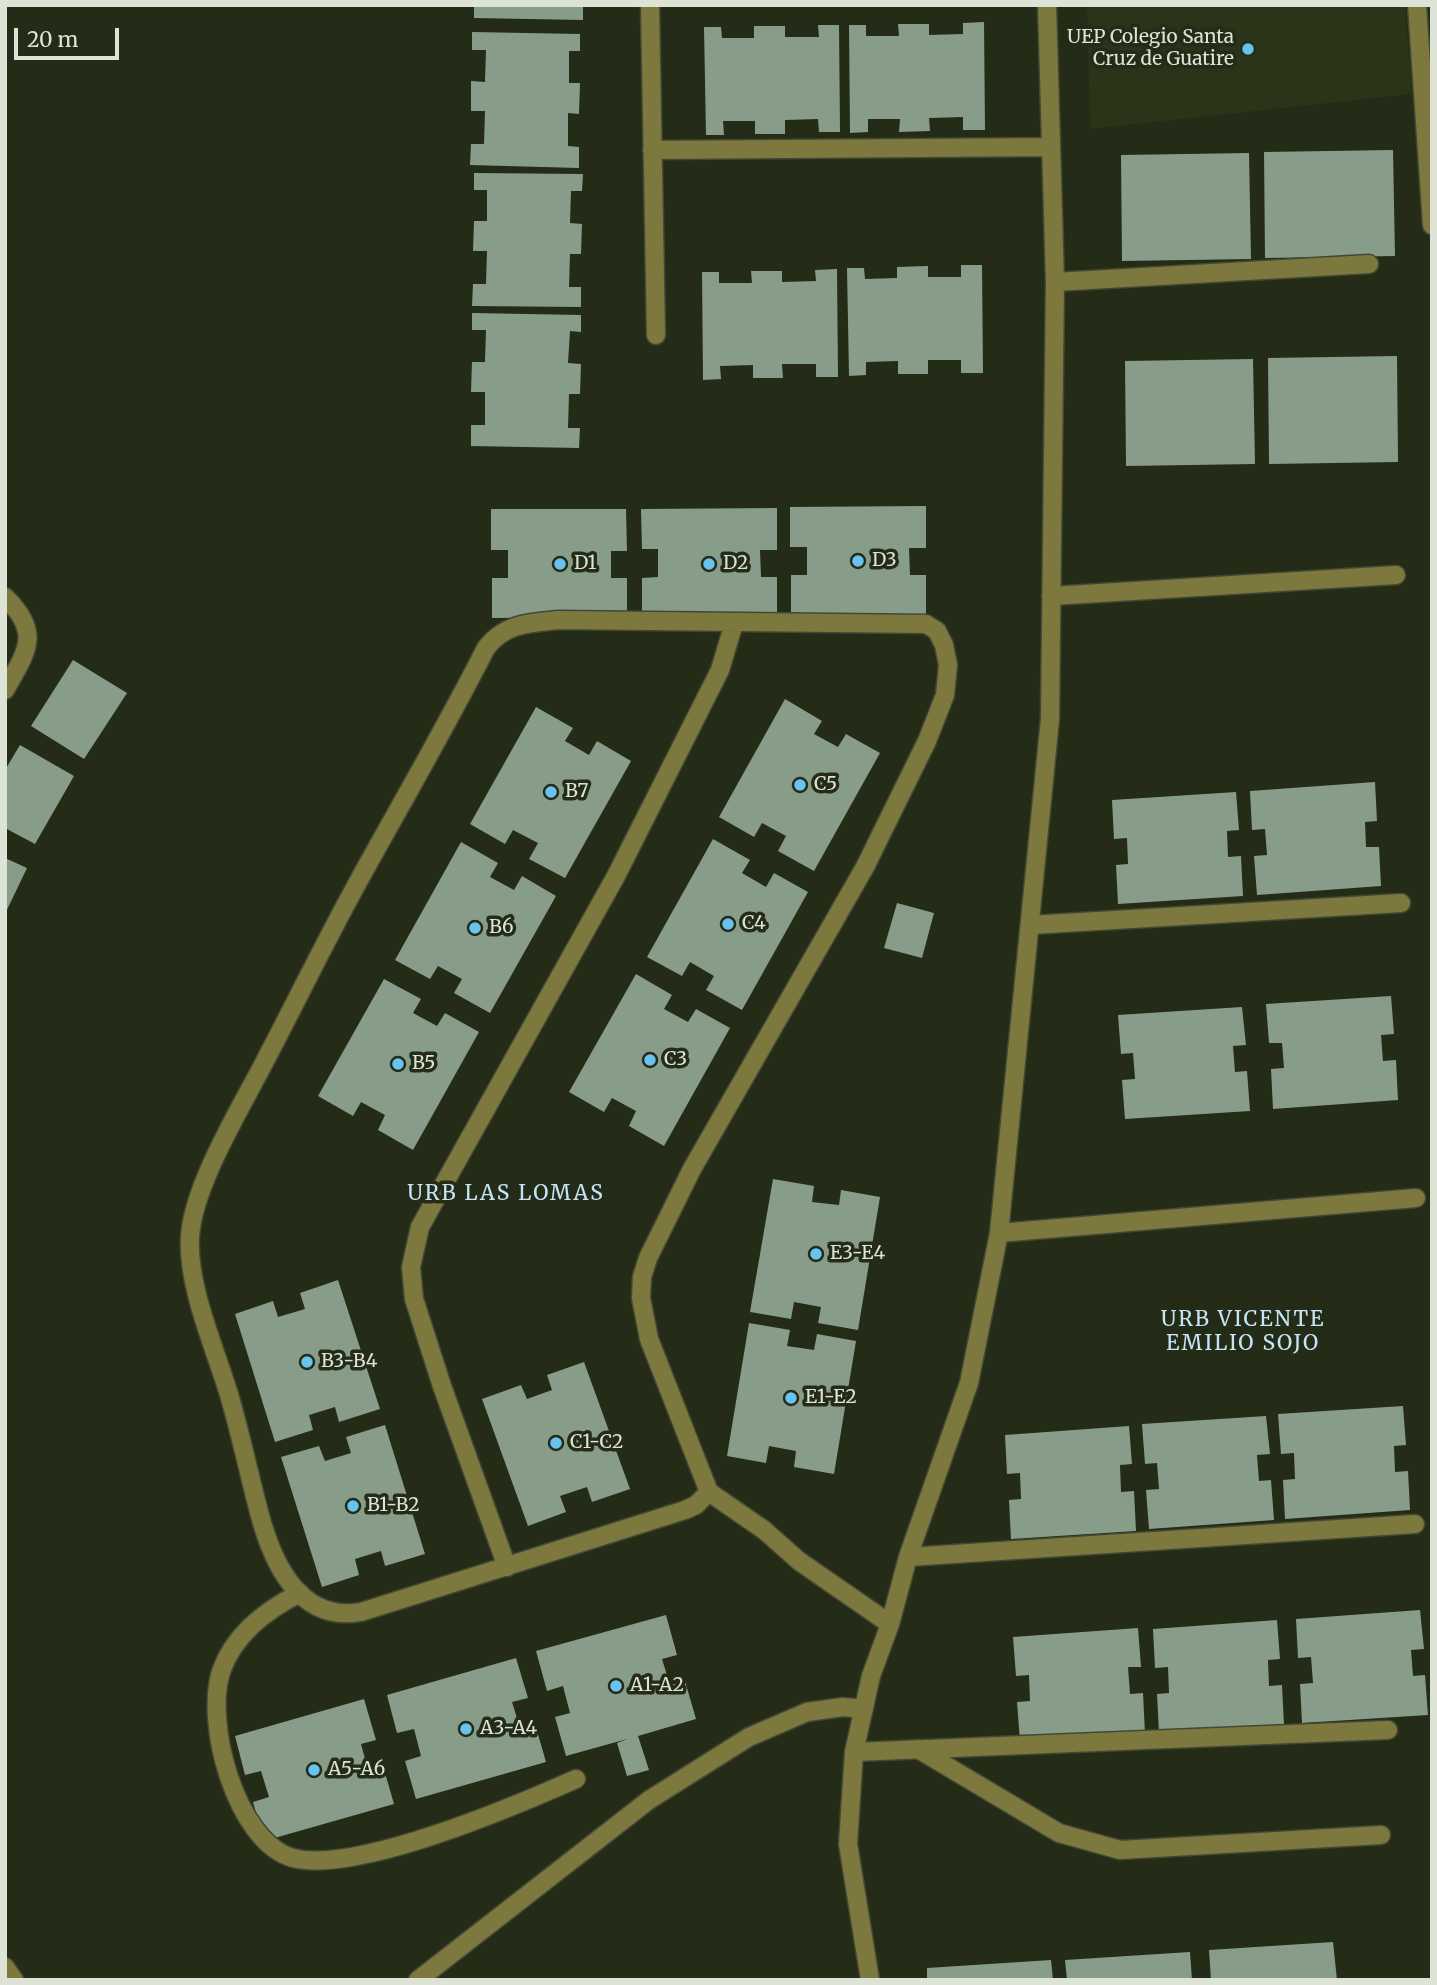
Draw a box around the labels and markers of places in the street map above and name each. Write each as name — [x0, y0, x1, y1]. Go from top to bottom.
place label: UEP Colegio Santa Cruz de Guatire — [1067, 27, 1234, 71]
marker: UEP Colegio Santa Cruz de Guatire — [1240, 41, 1256, 57]
place label: D3 — [872, 550, 897, 572]
place label: D1 — [574, 553, 596, 575]
place label: D2 — [723, 553, 748, 575]
marker: D3 — [850, 553, 866, 569]
marker: D1 — [552, 556, 568, 572]
marker: D2 — [701, 556, 717, 572]
place label: C5 — [814, 774, 837, 796]
marker: C5 — [792, 777, 808, 793]
place label: B7 — [565, 781, 588, 803]
marker: B7 — [543, 784, 559, 800]
place label: C4 — [742, 913, 766, 935]
marker: C4 — [720, 916, 736, 932]
place label: B6 — [489, 917, 513, 939]
marker: B6 — [467, 920, 483, 936]
place label: C3 — [664, 1049, 687, 1071]
marker: C3 — [642, 1052, 658, 1068]
place label: B5 — [412, 1053, 435, 1075]
marker: B5 — [390, 1056, 406, 1072]
place label: E3-E4 — [830, 1243, 885, 1265]
marker: E3-E4 — [808, 1246, 824, 1262]
place label: B3-B4 — [321, 1351, 377, 1373]
marker: B3-B4 — [299, 1354, 315, 1370]
place label: E1-E2 — [805, 1387, 857, 1409]
marker: E1-E2 — [783, 1390, 799, 1406]
place label: C1-C2 — [570, 1432, 623, 1454]
marker: C1-C2 — [548, 1435, 564, 1451]
place label: B1-B2 — [367, 1495, 419, 1517]
marker: B1-B2 — [345, 1498, 361, 1514]
place label: A1-A2 — [630, 1675, 684, 1697]
marker: A1-A2 — [608, 1678, 624, 1694]
place label: A3-A4 — [480, 1718, 537, 1740]
marker: A3-A4 — [458, 1721, 474, 1737]
place label: A5-A6 — [328, 1759, 385, 1781]
marker: A5-A6 — [306, 1762, 322, 1778]

